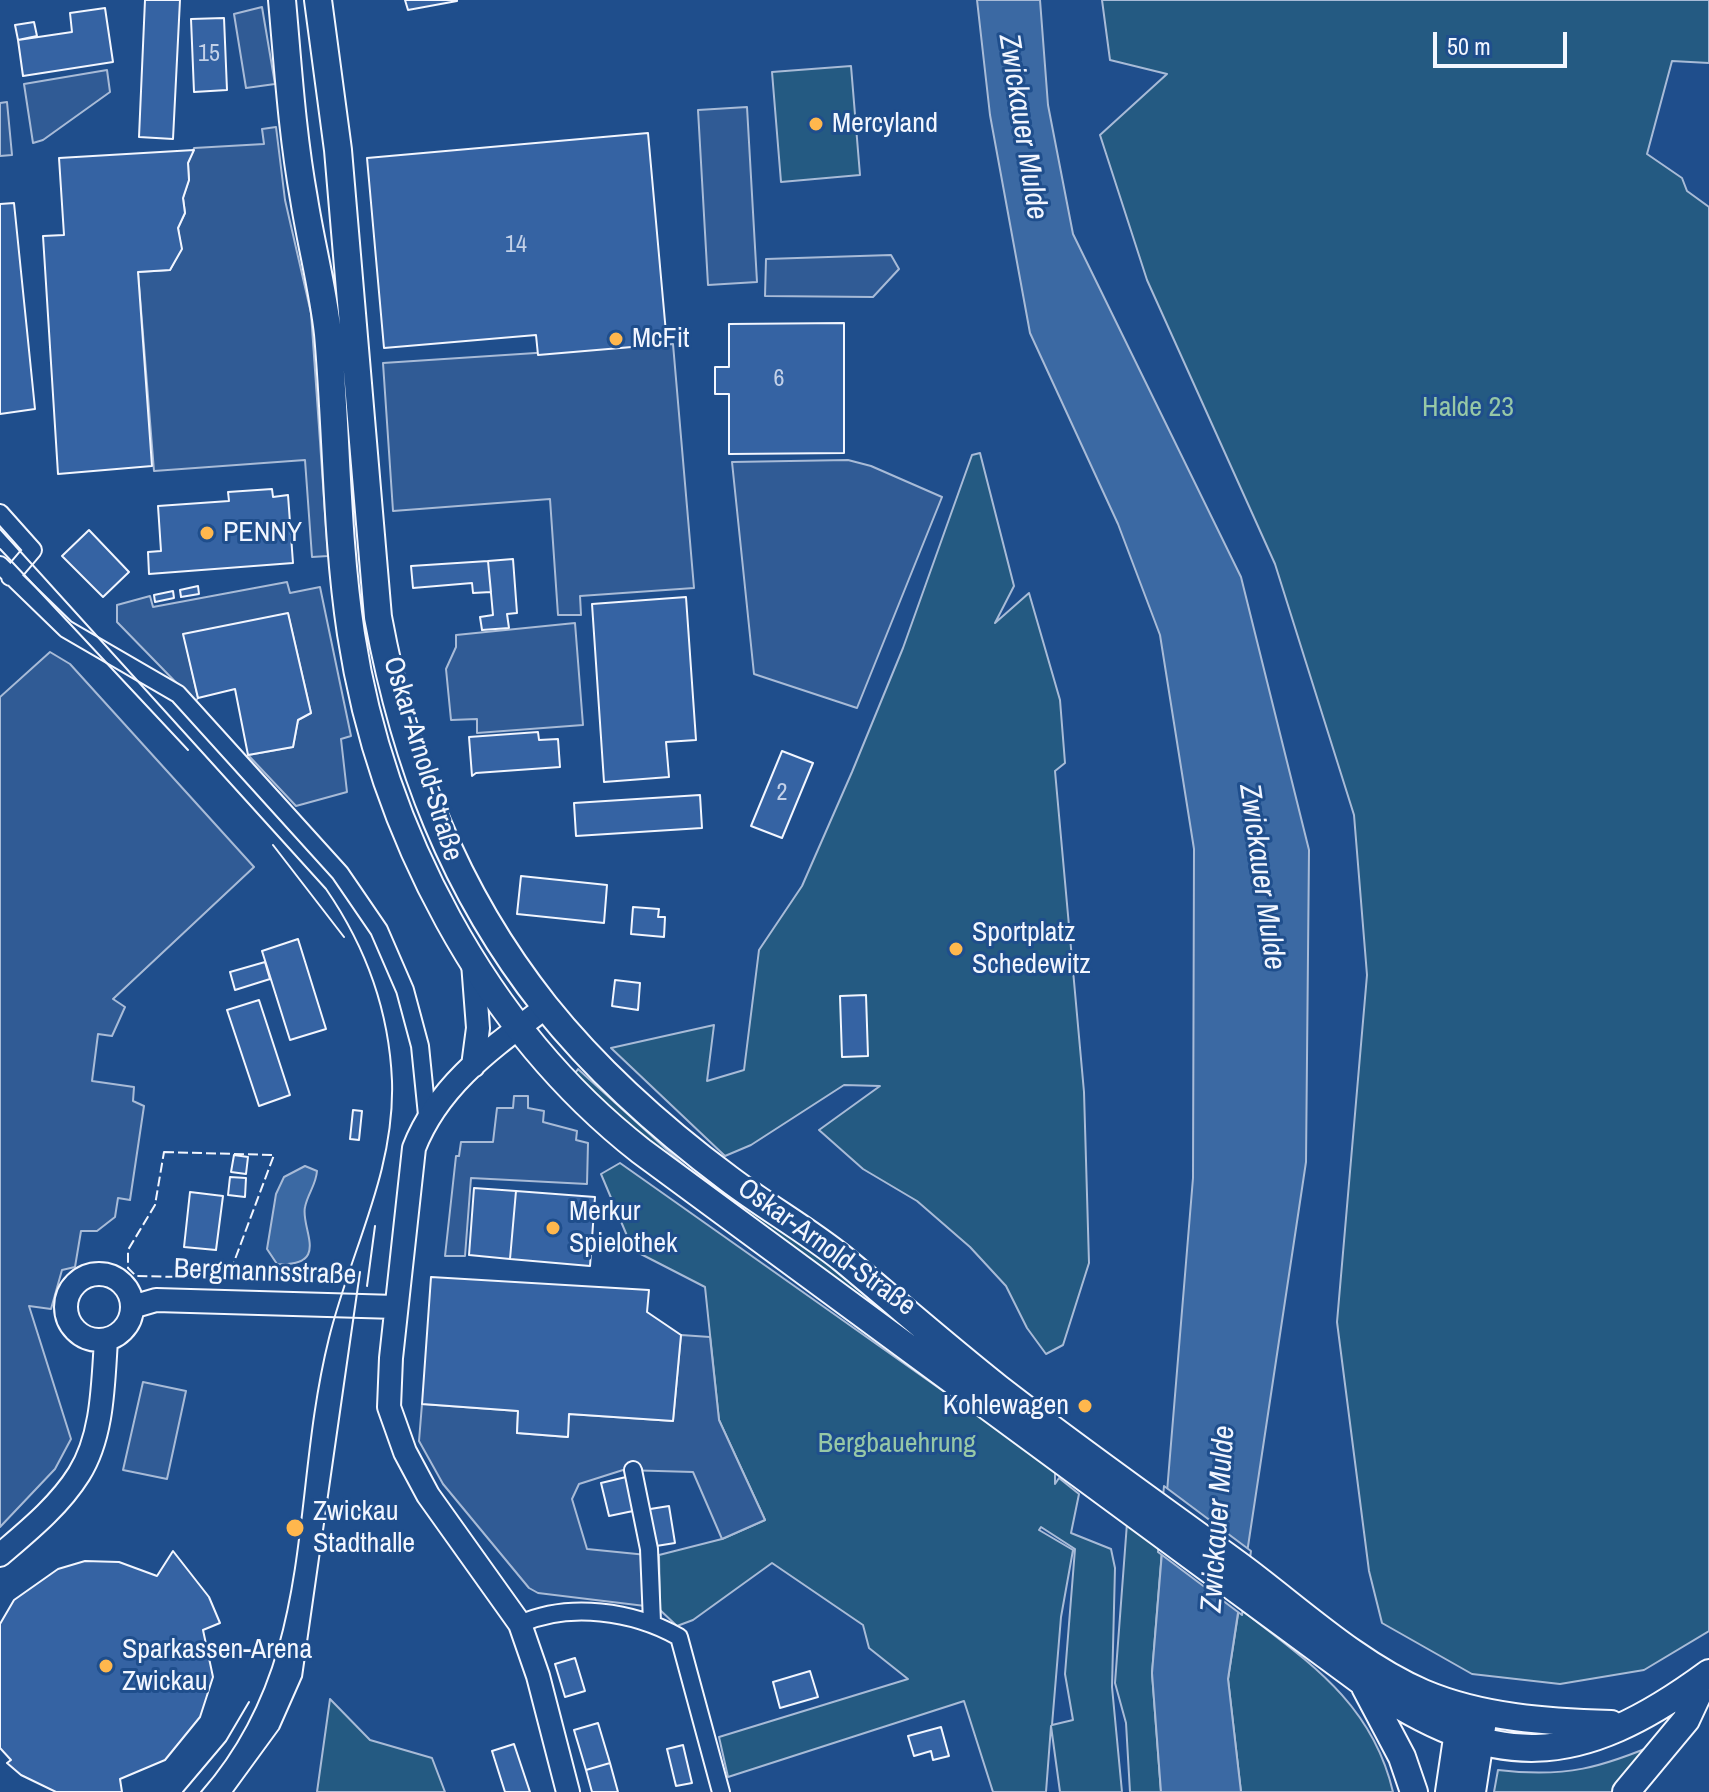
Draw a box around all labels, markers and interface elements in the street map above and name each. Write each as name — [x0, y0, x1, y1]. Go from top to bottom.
scale bar — [1437, 16, 1571, 66]
text: 50 m — [1447, 30, 1491, 62]
water label: Zwickauer Mulde — [990, 32, 1054, 222]
house number: 15 — [198, 41, 220, 69]
place label: Mercyland — [832, 107, 938, 141]
marker: Mercyland — [807, 115, 825, 133]
house number: 14 — [505, 232, 527, 260]
place label: McFit — [632, 322, 689, 356]
marker: McFit — [607, 330, 625, 348]
house number: 6 — [774, 366, 784, 394]
park label: Halde 23 — [1422, 391, 1514, 425]
place label: PENNY — [223, 516, 302, 550]
marker: PENNY — [198, 524, 216, 542]
street label: Oskar-Arnold-Straße — [375, 653, 469, 865]
house number: 2 — [777, 780, 787, 808]
water label: Zwickauer Mulde — [1230, 782, 1292, 972]
place label: Sportplatz Schedewitz — [972, 916, 1091, 982]
marker: Sportplatz Schedewitz — [947, 940, 965, 958]
street label: Oskar-Arnold-Straße — [730, 1172, 922, 1324]
place label: Merkur Spielothek — [569, 1195, 677, 1261]
marker: Merkur Spielothek — [544, 1219, 562, 1237]
street label: Bergmannsstraße — [173, 1253, 357, 1293]
place label: Kohlewagen — [943, 1389, 1069, 1423]
marker: Kohlewagen — [1076, 1397, 1094, 1415]
water label: Zwickauer Mulde — [1195, 1424, 1243, 1614]
park label: Bergbauehrung — [818, 1427, 976, 1461]
place label: Zwickau Stadthalle — [313, 1495, 415, 1561]
marker: Zwickau Stadthalle — [284, 1517, 306, 1539]
place label: Sparkassen-Arena Zwickau — [122, 1633, 312, 1699]
marker: Sparkassen-Arena Zwickau — [97, 1657, 115, 1675]

